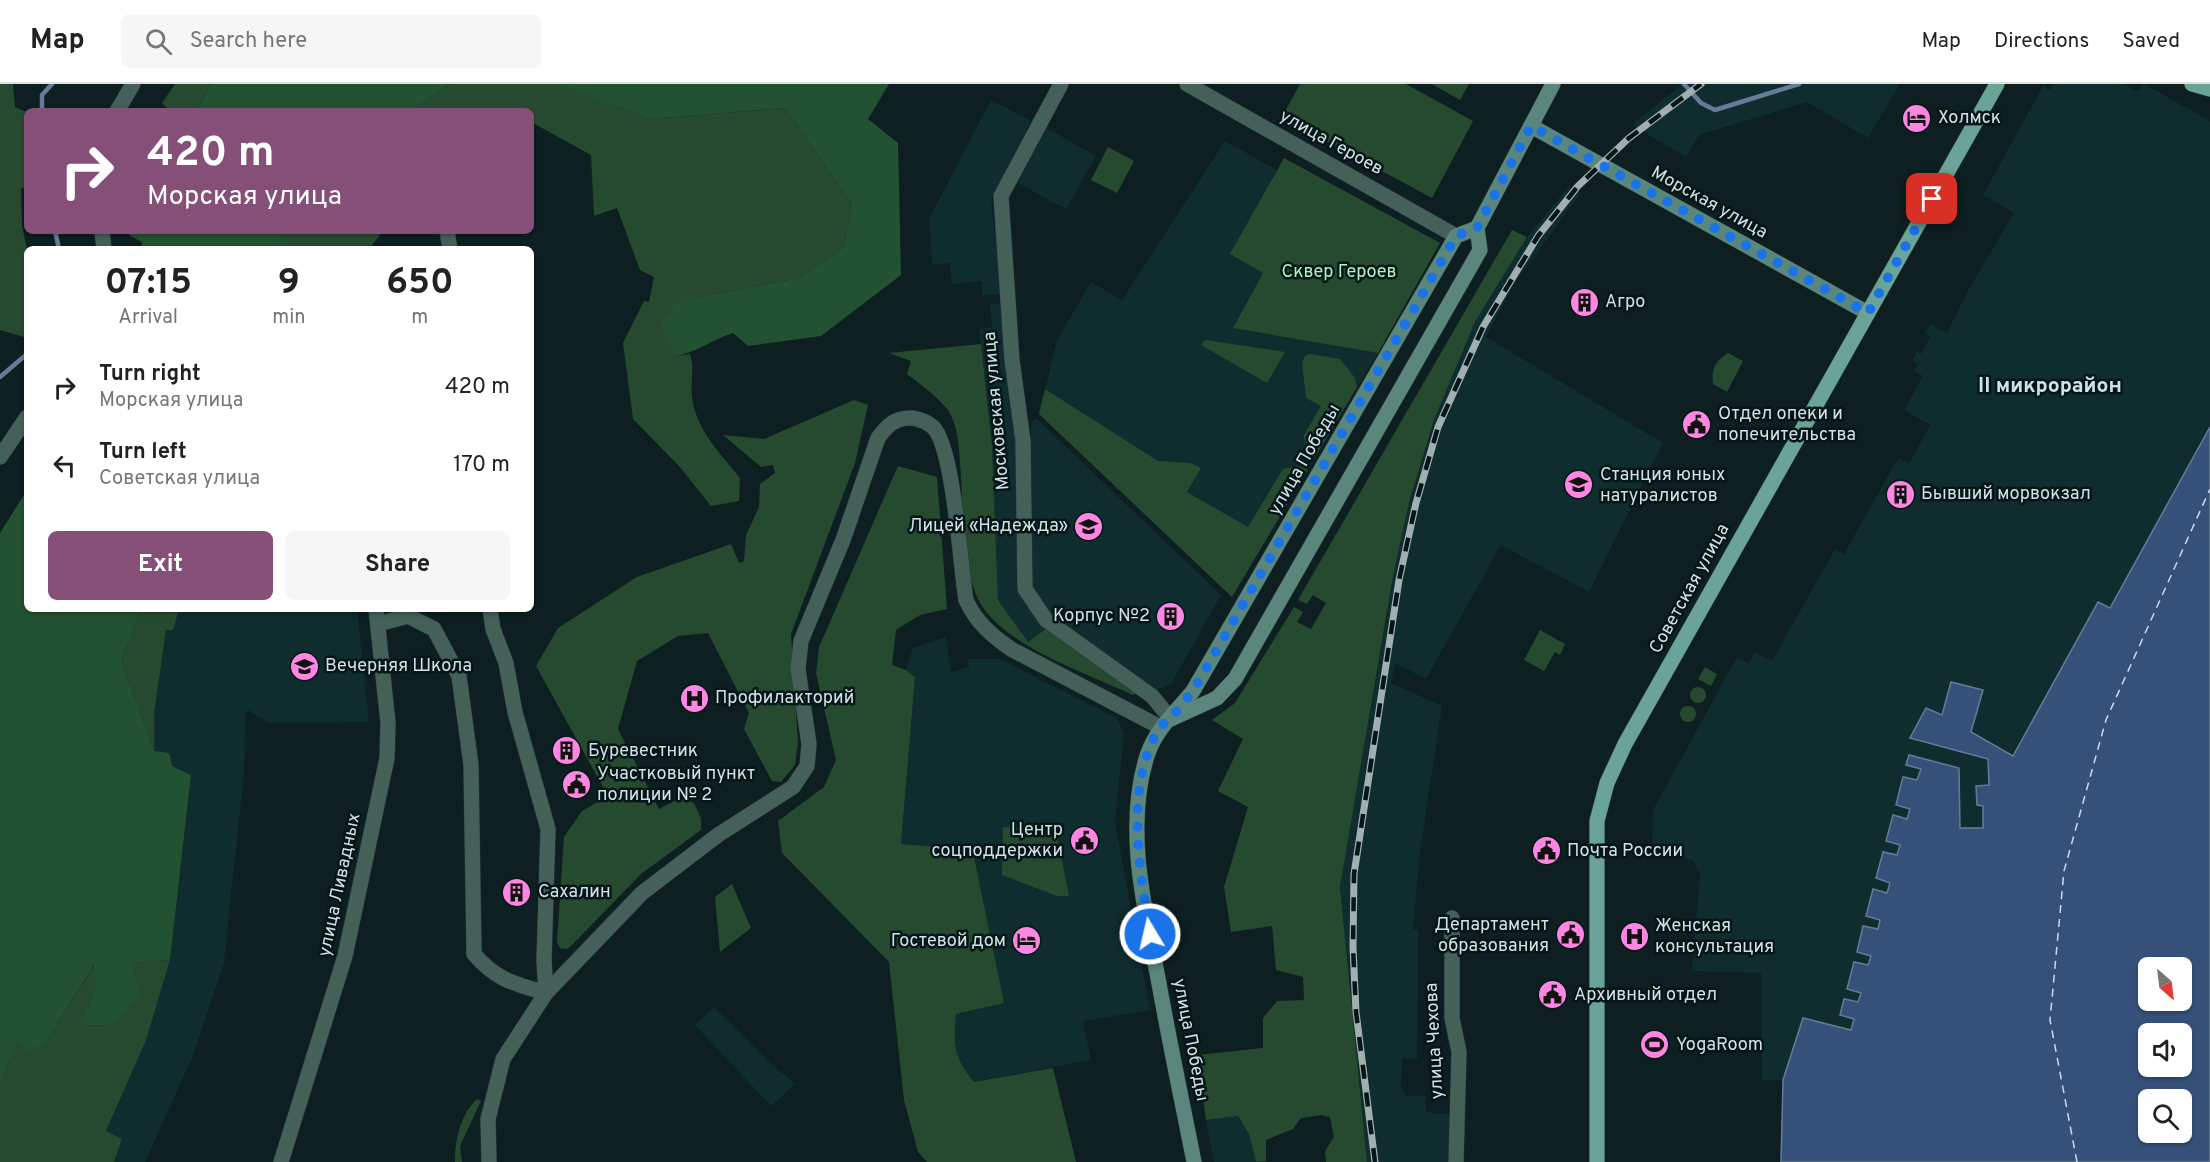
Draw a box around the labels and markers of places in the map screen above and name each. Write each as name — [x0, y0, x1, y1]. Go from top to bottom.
hotel icon: Холмск — [1901, 102, 1933, 134]
place label: Холмск — [1938, 107, 2001, 130]
pin — [1906, 173, 1957, 224]
building icon: Агро — [1568, 286, 1600, 318]
place label: Агро — [1605, 291, 1645, 314]
place label: Отдел опеки и попечительства — [1718, 403, 1856, 447]
public building icon: Отдел опеки и попечительства — [1681, 408, 1713, 440]
place label: Станция юных натуралистов — [1600, 464, 1725, 508]
school or university icon: Станция юных натуралистов — [1563, 469, 1595, 501]
building icon: Бывший морвокзал — [1884, 478, 1916, 510]
place label: Бывший морвокзал — [1921, 483, 2091, 506]
school or university icon: Лицей «Надежда» — [1073, 510, 1105, 542]
place label: Лицей «Надежда» — [908, 515, 1068, 538]
building icon: Корпус №2 — [1155, 600, 1187, 632]
place label: Корпус №2 — [1053, 605, 1150, 628]
school or university icon: Вечерняя Школа — [288, 650, 320, 682]
place label: Вечерняя Школа — [325, 655, 472, 678]
hospital icon: Профилакторий — [678, 682, 710, 714]
place label: Профилакторий — [715, 687, 854, 710]
building icon: Буревестник — [551, 735, 583, 767]
place label: Буревестник — [588, 740, 698, 763]
place label: Участковый пункт полиции № 2 — [597, 763, 755, 807]
public building icon: Участковый пункт полиции № 2 — [560, 768, 592, 800]
place label: Центр соцподдержки — [932, 819, 1063, 863]
public building icon: Центр соцподдержки — [1068, 824, 1100, 856]
public building icon: Почта России — [1530, 835, 1562, 867]
place label: Почта России — [1567, 840, 1683, 863]
building icon: Сахалин — [501, 876, 533, 908]
place label: Сахалин — [538, 881, 611, 904]
place label: Департамент образования — [1435, 914, 1549, 958]
place label: Женская консультация — [1655, 915, 1774, 959]
public building icon: Департамент образования — [1554, 919, 1586, 951]
hospital icon: Женская консультация — [1618, 920, 1650, 952]
hotel icon: Гостевой дом — [1011, 925, 1043, 957]
place label: Гостевой дом — [891, 930, 1006, 953]
public building icon: Архивный отдел — [1537, 979, 1569, 1011]
place label: Архивный отдел — [1574, 984, 1717, 1007]
sports icon: YogaRoom — [1639, 1029, 1671, 1061]
place label: YogaRoom — [1676, 1034, 1763, 1057]

